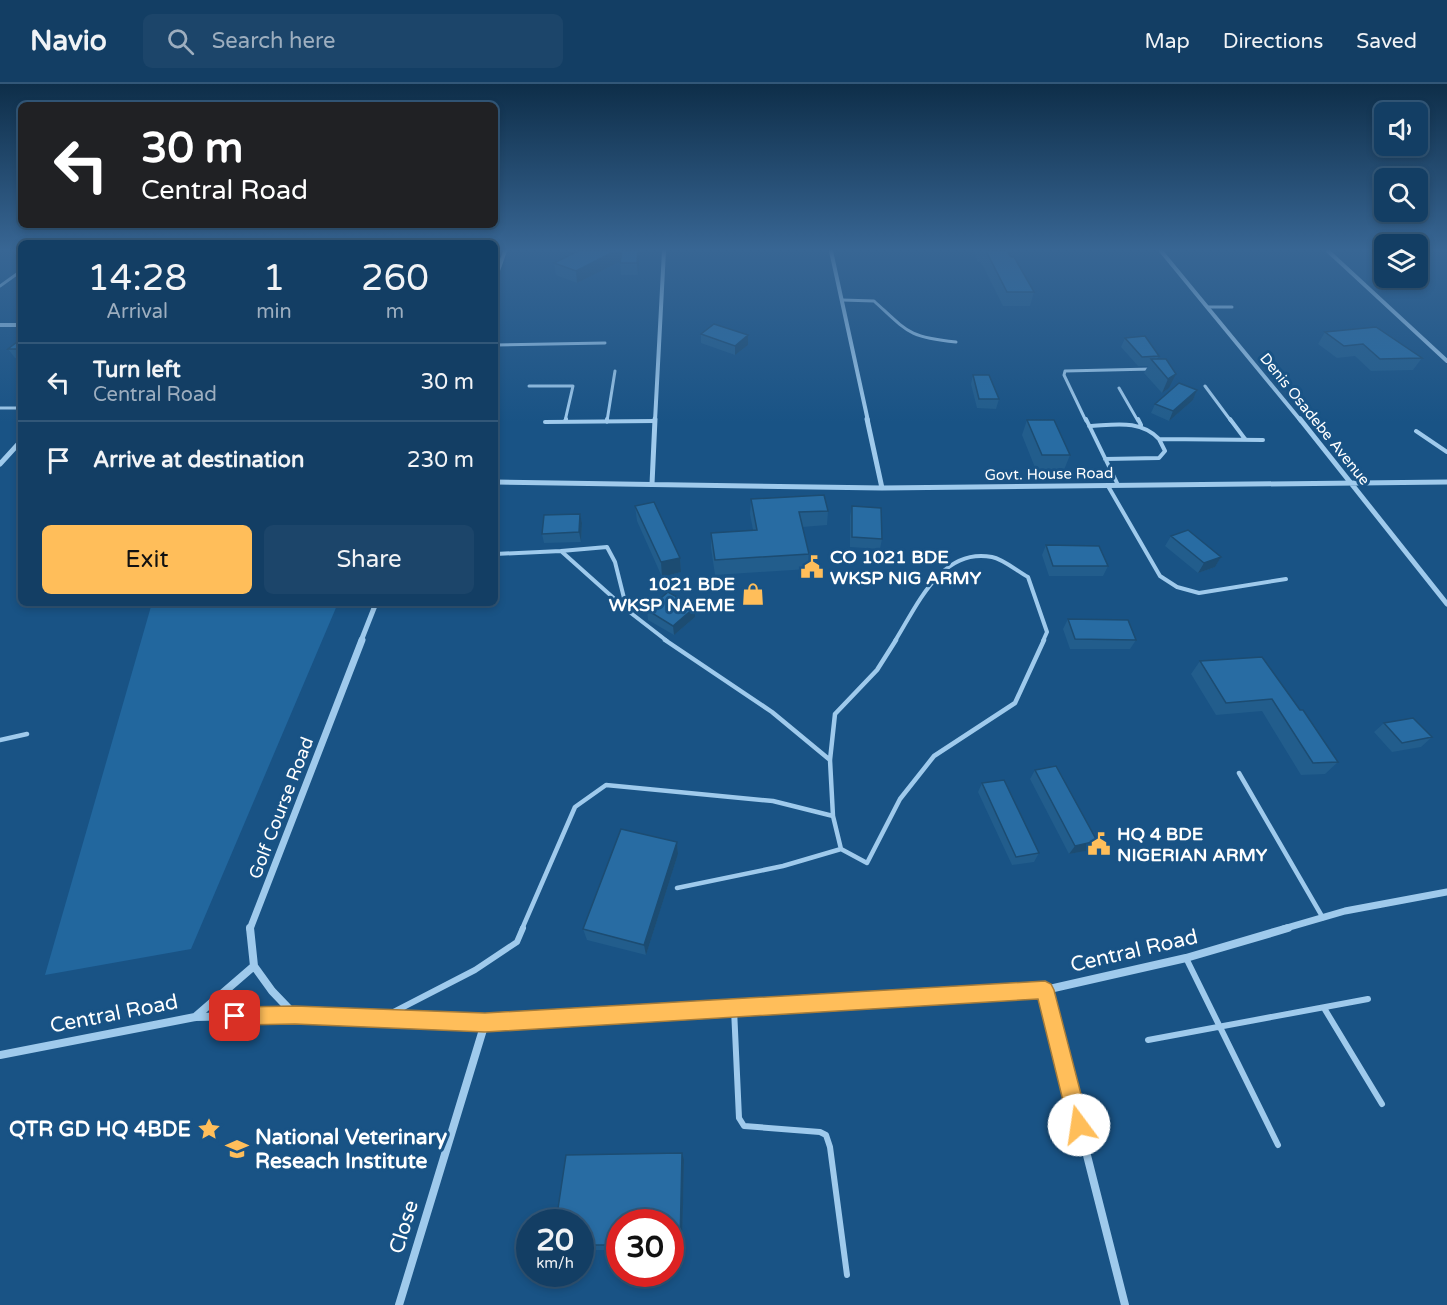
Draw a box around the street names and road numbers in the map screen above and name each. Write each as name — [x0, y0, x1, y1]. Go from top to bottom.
street label: Denis Osadebe Avenue — [1256, 349, 1374, 489]
street label: Govt. House Road — [984, 464, 1114, 484]
street label: Golf Course Road — [244, 734, 318, 882]
street label: Central Road — [1068, 924, 1200, 978]
street label: Central Road — [48, 989, 180, 1039]
street label: Close — [384, 1197, 424, 1257]

